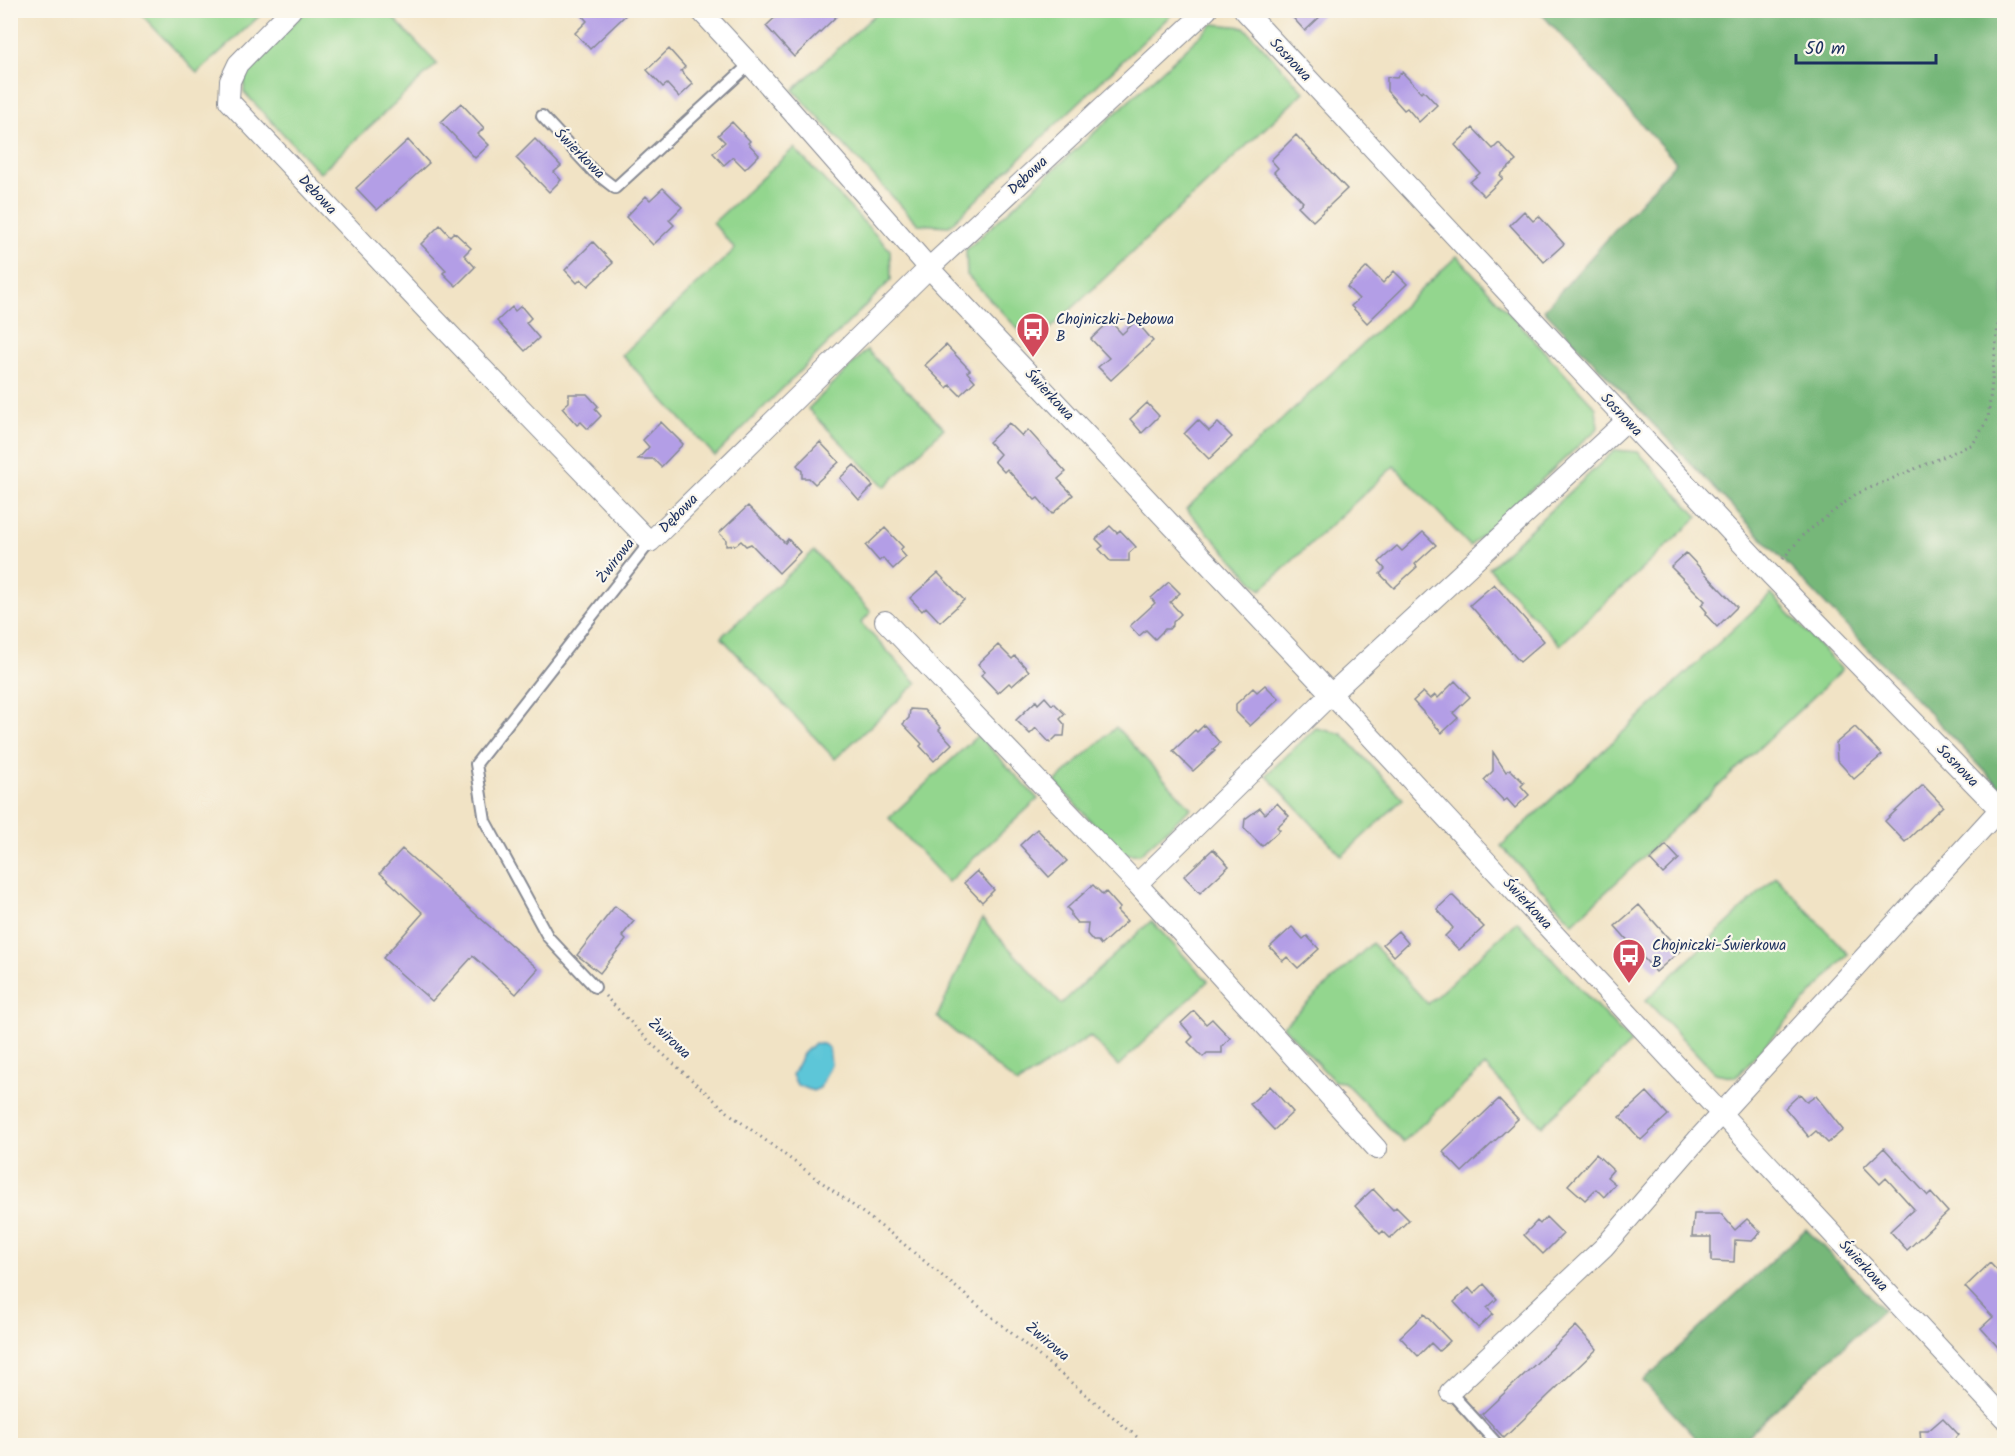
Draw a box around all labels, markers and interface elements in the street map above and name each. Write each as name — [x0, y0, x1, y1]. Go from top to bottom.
scale bar — [1796, 27, 1936, 65]
street label: Sosnowa — [1263, 32, 1317, 88]
text: 50 m — [1805, 35, 1845, 64]
street label: Świerkowa — [548, 123, 610, 185]
street label: Dębowa — [1002, 151, 1054, 201]
street label: Dębowa — [292, 169, 342, 221]
place label: Chojniczki-Dębowa B — [1056, 308, 1174, 349]
bus stop icon: Chojniczki-Dębowa B — [1015, 311, 1051, 358]
street label: Świerkowa — [1018, 363, 1080, 427]
street label: Sosnowa — [1594, 387, 1648, 443]
street label: Dębowa — [654, 489, 704, 539]
street label: Żwirowa — [591, 533, 641, 589]
street label: Sosnowa — [1930, 739, 1984, 793]
street label: Świerkowa — [1496, 872, 1558, 936]
place label: Chojniczki-Świerkowa B — [1652, 934, 1786, 975]
bus stop icon: Chojniczki-Świerkowa B — [1611, 937, 1647, 984]
street label: Żwirowa — [642, 1013, 696, 1065]
street label: Świerkowa — [1832, 1234, 1894, 1298]
street label: Żwirowa — [1019, 1316, 1075, 1368]

